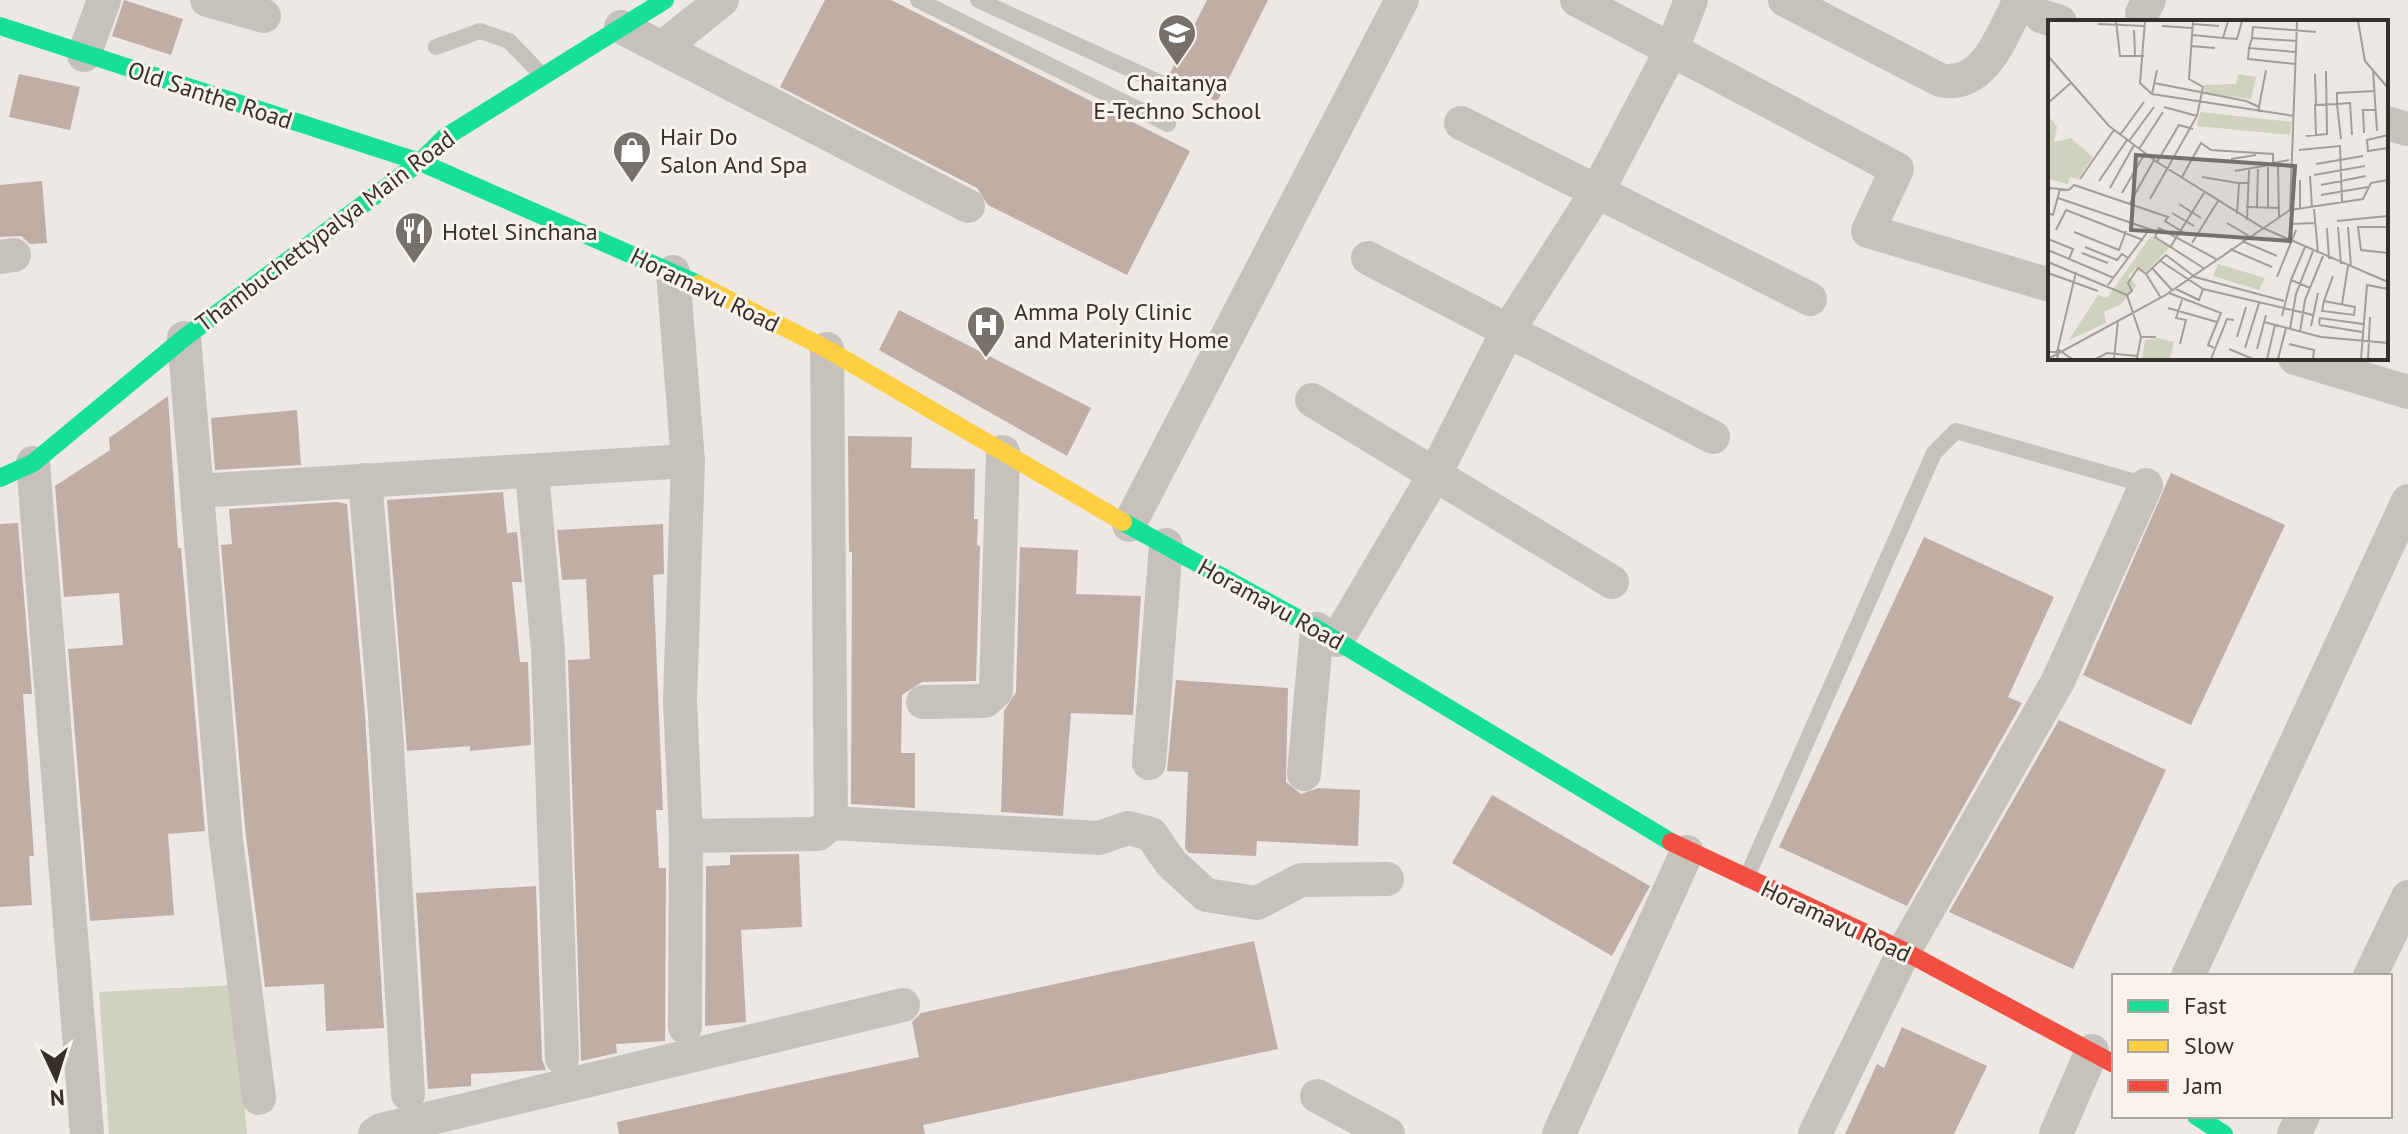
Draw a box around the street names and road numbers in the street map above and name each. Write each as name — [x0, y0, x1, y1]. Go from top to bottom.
street label: Old Santhe Road — [124, 54, 296, 136]
street label: Thambuchettypalya Main Road — [189, 123, 461, 339]
street label: Horamavu Road — [625, 241, 785, 339]
street label: Horamavu Road — [1193, 551, 1349, 657]
street label: Horamavu Road — [1756, 873, 1916, 969]

